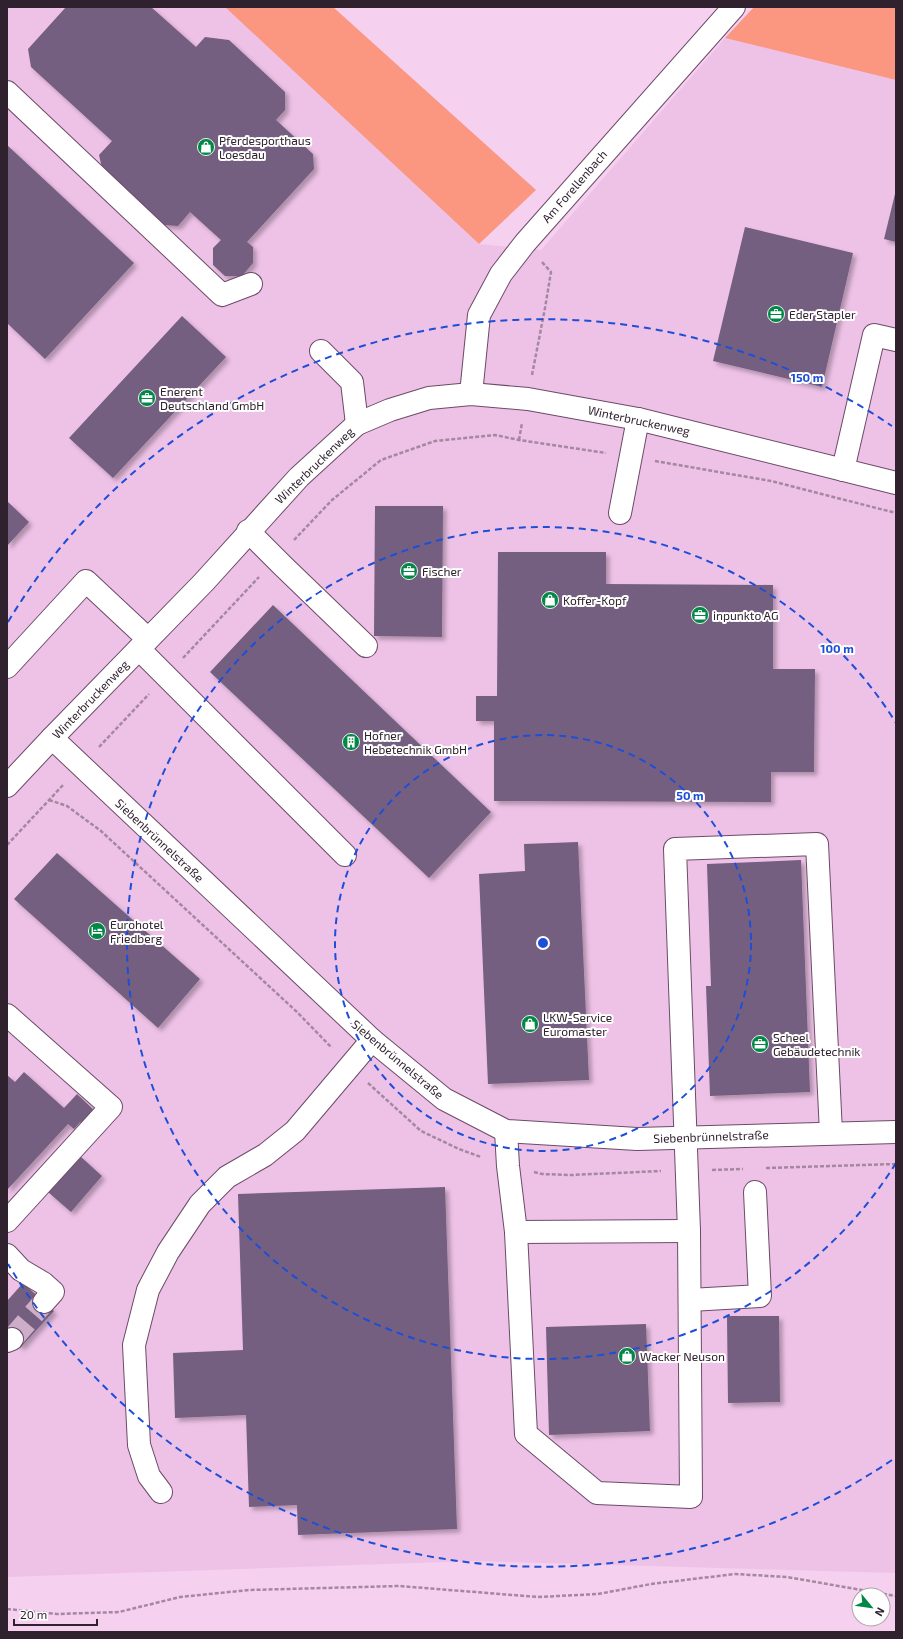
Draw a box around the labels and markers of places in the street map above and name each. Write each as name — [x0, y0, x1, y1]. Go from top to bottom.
place label: Pferdesporthaus Loesdau — [219, 133, 311, 161]
shop icon: Pferdesporthaus Loesdau — [196, 137, 216, 157]
office icon: Eder Stapler — [766, 304, 786, 324]
place label: Eder Stapler — [789, 307, 856, 321]
place label: Enerent Deutschland GmbH — [160, 384, 264, 412]
office icon: Enerent Deutschland GmbH — [137, 388, 157, 408]
office icon: Fischer — [399, 561, 419, 581]
place label: Fischer — [422, 564, 462, 578]
shop icon: Koffer-Kopf — [540, 590, 560, 610]
place label: Koffer-Kopf — [563, 593, 627, 607]
office icon: inpunkto AG — [690, 605, 710, 625]
place label: inpunkto AG — [713, 608, 779, 622]
place label: Hofner Hebetechnik GmbH — [364, 728, 467, 756]
building icon: Hofner Hebetechnik GmbH — [341, 732, 361, 752]
place label: Eurohotel Friedberg — [110, 917, 164, 945]
hotel icon: Eurohotel Friedberg — [87, 921, 107, 941]
centre of rings — [536, 936, 550, 950]
place label: LKW-Service Euromaster — [543, 1010, 612, 1038]
shop icon: LKW-Service Euromaster — [520, 1014, 540, 1034]
place label: Scheel Gebäudetechnik — [773, 1030, 860, 1058]
office icon: Scheel Gebäudetechnik — [750, 1034, 770, 1054]
shop icon: Wacker Neuson — [617, 1346, 637, 1366]
place label: Wacker Neuson — [640, 1349, 725, 1363]

